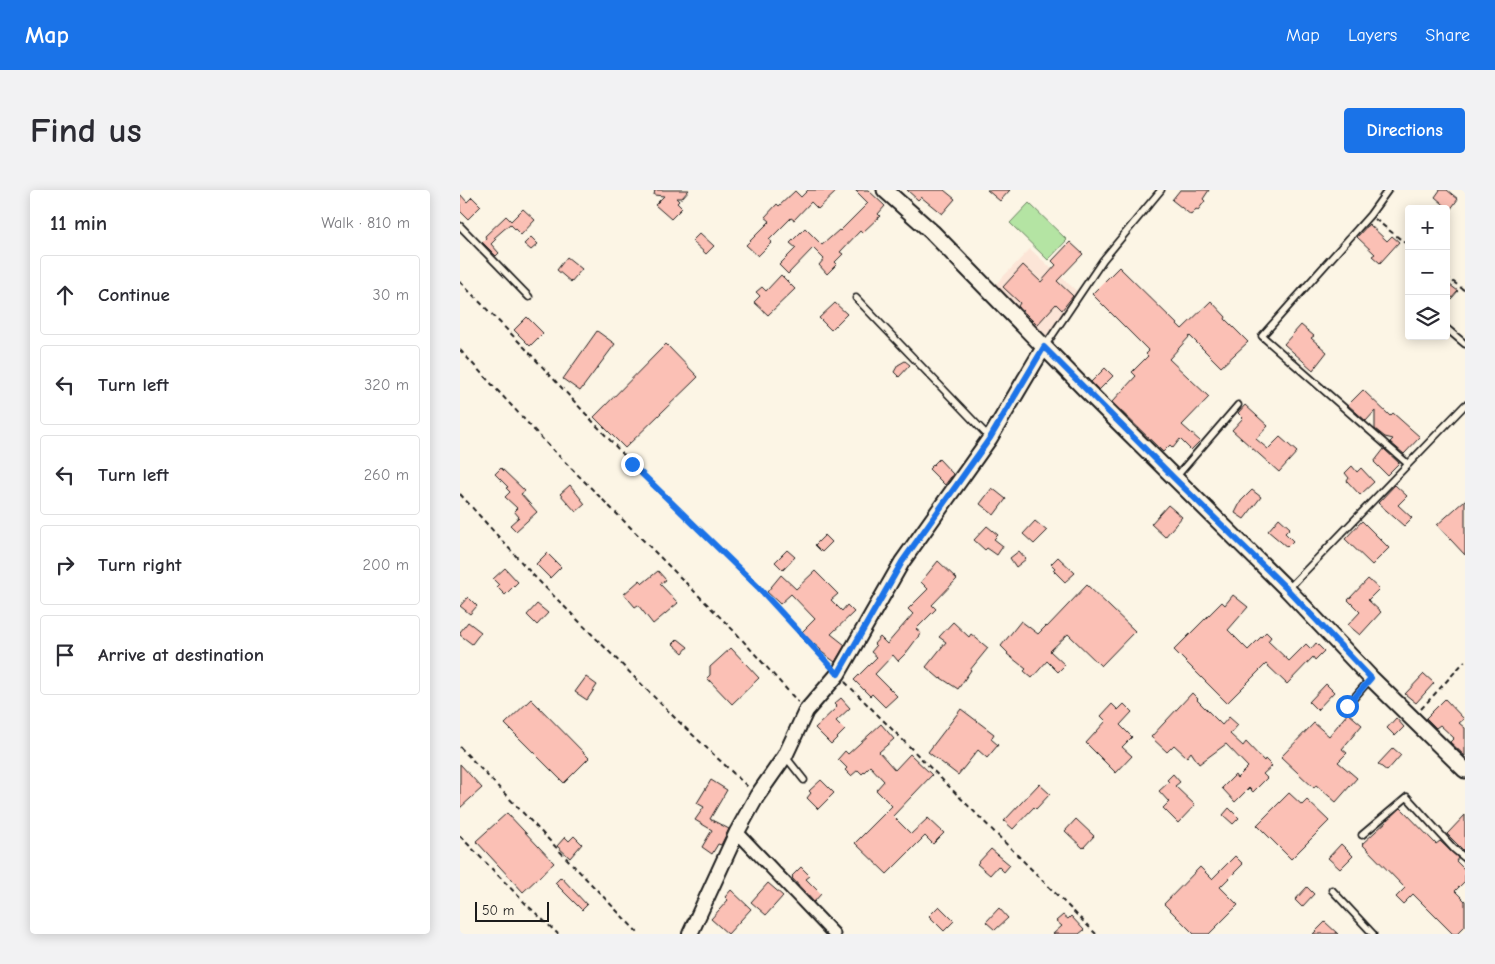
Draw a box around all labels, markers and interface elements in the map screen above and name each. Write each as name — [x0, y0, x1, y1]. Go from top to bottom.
text: Map — [25, 21, 69, 49]
text: Map — [1286, 25, 1320, 46]
text: Layers — [1348, 25, 1397, 46]
text: Share — [1425, 25, 1470, 46]
button: Directions — [1344, 108, 1465, 153]
text: Find us — [30, 110, 142, 151]
map controls — [1405, 205, 1450, 340]
button: + — [1405, 205, 1450, 250]
text: 11 min — [50, 211, 107, 235]
text: Walk · 810 m — [321, 214, 410, 232]
button: − — [1405, 250, 1450, 295]
icon: ahead — [51, 281, 79, 309]
text: Continue — [98, 284, 170, 306]
text: 30 m — [373, 286, 409, 304]
button: layers — [1405, 295, 1450, 340]
icon: left — [51, 371, 79, 399]
text: Turn left — [98, 374, 169, 396]
text: 320 m — [364, 376, 409, 394]
route end — [621, 453, 644, 476]
icon: left — [51, 461, 79, 489]
text: Turn left — [98, 464, 169, 486]
text: 260 m — [364, 466, 409, 484]
icon: right — [51, 551, 79, 579]
text: Turn right — [98, 554, 182, 576]
text: 200 m — [363, 556, 409, 574]
icon: arrive — [51, 641, 79, 669]
text: Arrive at destination — [98, 644, 264, 666]
route start — [1336, 695, 1359, 718]
scale bar — [475, 899, 549, 922]
text: 50 m — [482, 902, 514, 919]

